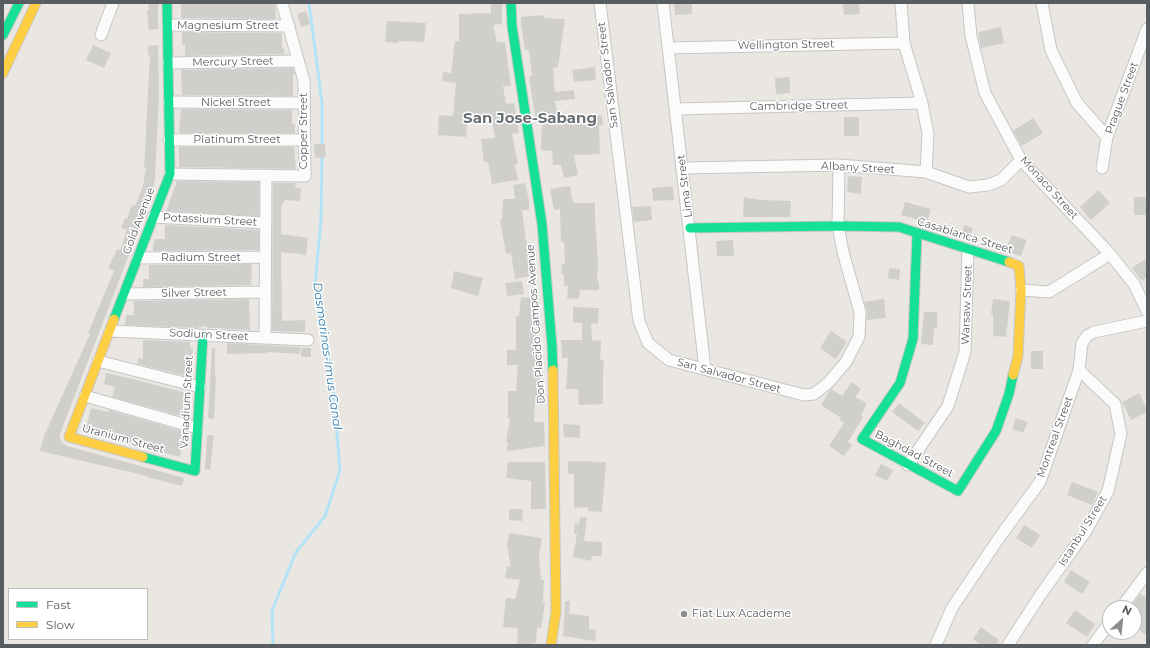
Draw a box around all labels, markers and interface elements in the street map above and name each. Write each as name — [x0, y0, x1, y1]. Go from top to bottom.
street label: Magnesium Street — [177, 19, 279, 33]
street label: San Salvador Street — [595, 21, 621, 129]
street label: Wellington Street — [737, 38, 835, 52]
street label: Mercury Street — [192, 55, 274, 69]
street label: Prague Street — [1103, 60, 1141, 136]
street label: Copper Street — [297, 93, 311, 169]
street label: Nickel Street — [201, 96, 271, 110]
street label: Cambridge Street — [750, 99, 848, 113]
district label: San Jose-Sabang — [463, 110, 597, 128]
street label: Platinum Street — [193, 133, 281, 147]
street label: Lima Street — [675, 154, 695, 218]
street label: Monaco Street — [1017, 154, 1081, 222]
street label: Albany Street — [821, 159, 895, 177]
street label: Gold Avenue — [120, 186, 158, 256]
street label: Potassium Street — [163, 211, 257, 229]
street label: Casablanca Street — [916, 215, 1014, 257]
street label: Don Placido Campos Avenue — [524, 244, 548, 404]
street label: Radium Street — [161, 251, 241, 265]
street label: Warsaw Street — [959, 265, 975, 345]
water label: Dasmarinas-Imus Canal — [310, 281, 344, 431]
street label: Silver Street — [161, 286, 227, 300]
street label: Sodium Street — [169, 326, 249, 344]
street label: Vanadium Street — [178, 355, 196, 449]
street label: San Salvador Street — [676, 356, 782, 396]
street label: Montreal Street — [1034, 395, 1076, 479]
street label: Uranium Street — [80, 422, 166, 456]
street label: Baghdad Street — [872, 428, 956, 480]
street label: Istanbul Street — [1056, 493, 1110, 569]
legend — [8, 588, 148, 640]
text: Fast — [46, 597, 71, 612]
north arrow — [1102, 600, 1142, 640]
text: N — [1120, 602, 1134, 618]
place label: Fiat Lux Academe — [692, 607, 791, 621]
marker: Fiat Lux Academe — [679, 609, 689, 619]
text: Slow — [46, 617, 75, 632]

